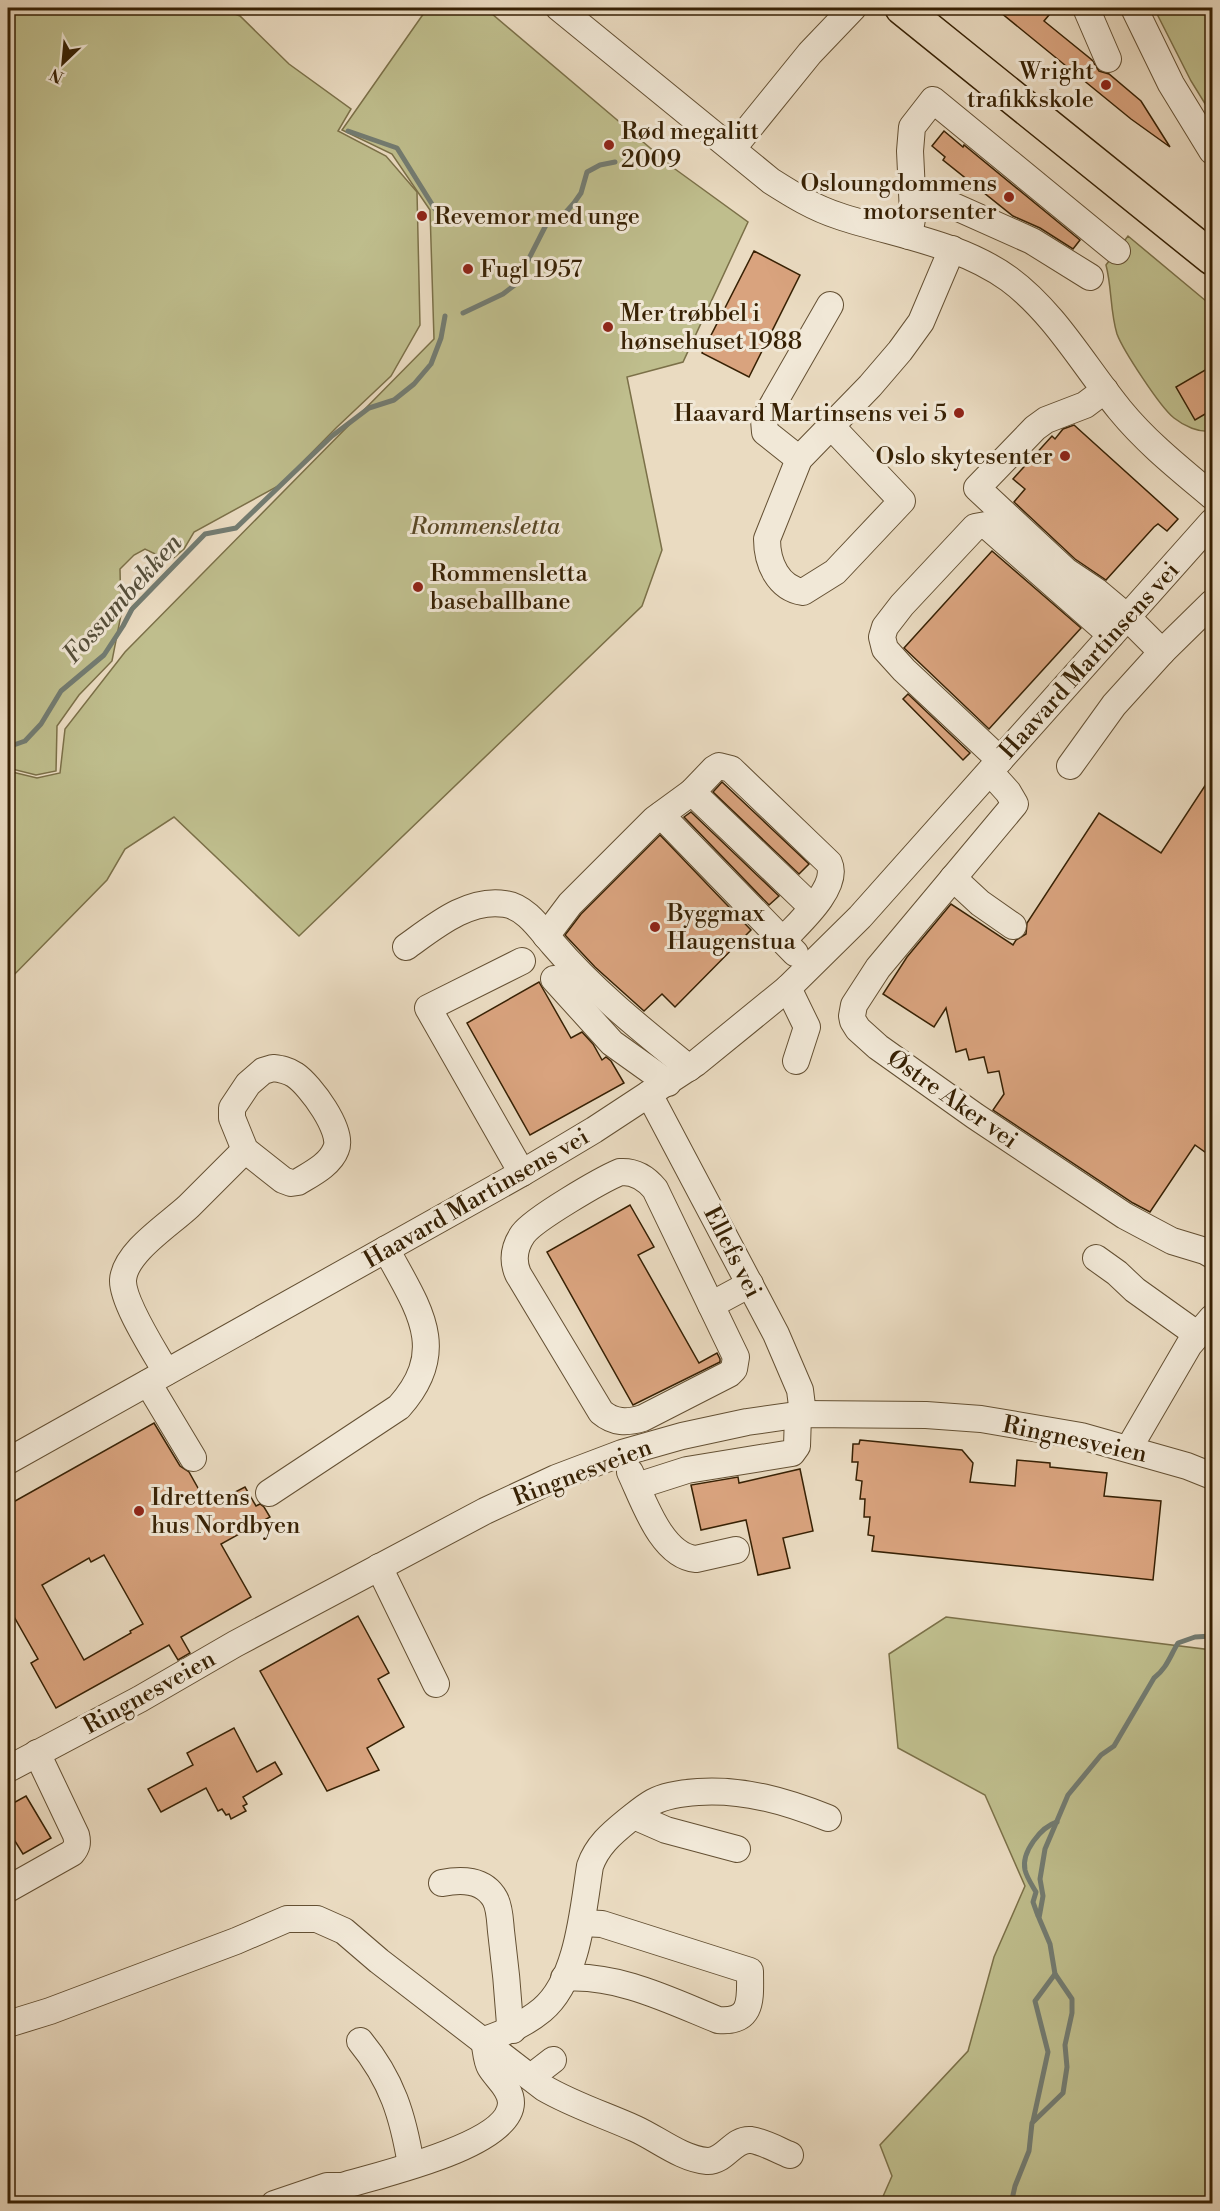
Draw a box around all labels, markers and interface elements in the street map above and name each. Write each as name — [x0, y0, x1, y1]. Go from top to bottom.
north arrow — [33, 33, 93, 93]
place label: Wright trafikkskole — [967, 57, 1094, 115]
text: N — [46, 64, 67, 87]
marker: Wright trafikkskole — [1099, 78, 1113, 92]
place label: Rød megalitt 2009 — [621, 117, 760, 175]
marker: Rød megalitt 2009 — [602, 138, 616, 152]
place label: Osloungdommens motorsenter — [801, 169, 997, 227]
marker: Osloungdommens motorsenter — [1002, 190, 1016, 204]
place label: Revemor med unge — [434, 202, 640, 232]
marker: Revemor med unge — [415, 209, 429, 223]
place label: Fugl 1957 — [480, 255, 582, 285]
marker: Fugl 1957 — [461, 262, 475, 276]
place label: Mer trøbbel i hønsehuset 1988 — [620, 299, 802, 357]
marker: Mer trøbbel i hønsehuset 1988 — [601, 320, 615, 334]
place label: Haavard Martinsens vei 5 — [674, 399, 947, 429]
marker: Haavard Martinsens vei 5 — [952, 406, 966, 420]
place label: Oslo skytesenter — [876, 442, 1053, 472]
marker: Oslo skytesenter — [1058, 449, 1072, 463]
park label: Rommensletta — [409, 512, 561, 542]
water label: Fossumbekken — [56, 527, 190, 670]
street label: Haavard Martinsens vei — [993, 556, 1186, 766]
place label: Rommensletta baseballbane — [430, 559, 588, 617]
marker: Rommensletta baseballbane — [411, 580, 425, 594]
place label: Byggmax Haugenstua — [666, 899, 796, 957]
marker: Byggmax Haugenstua — [648, 920, 662, 934]
street label: Østre Aker vei — [881, 1044, 1023, 1156]
street label: Haavard Martinsens vei — [358, 1122, 595, 1276]
street label: Ellefs vei — [696, 1202, 768, 1303]
street label: Ringnesveien — [1000, 1410, 1150, 1470]
street label: Ringnesveien — [509, 1433, 656, 1513]
place label: Idrettens hus Nordbyen — [151, 1483, 300, 1541]
marker: Idrettens hus Nordbyen — [132, 1504, 146, 1518]
street label: Ringnesveien — [78, 1644, 221, 1742]

